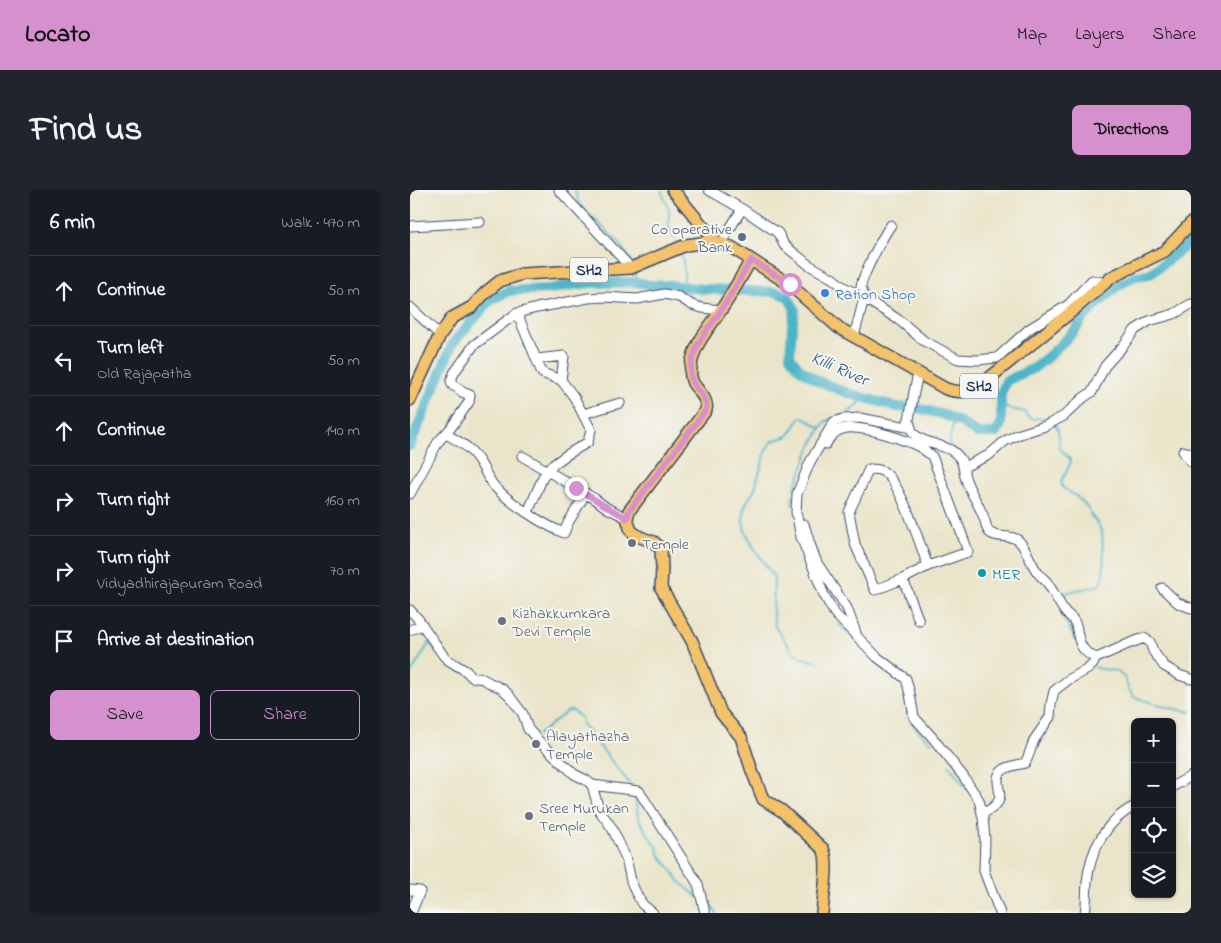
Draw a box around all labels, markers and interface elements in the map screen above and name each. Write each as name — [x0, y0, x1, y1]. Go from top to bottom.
text: Locato — [25, 18, 91, 53]
text: Map — [1017, 22, 1047, 48]
text: Layers — [1075, 22, 1125, 48]
text: Share — [1153, 22, 1196, 48]
text: Find us — [30, 105, 142, 156]
button: Directions — [1072, 105, 1191, 155]
text: 6 min — [50, 208, 95, 238]
text: Walk · 470 m — [281, 211, 360, 235]
place label: Co operative Bank — [651, 218, 733, 260]
marker: Co operative Bank — [736, 231, 748, 243]
road number: SH2 — [570, 258, 608, 282]
route start — [779, 273, 802, 296]
icon: ahead — [50, 277, 78, 305]
text: Continue — [97, 277, 165, 304]
text: 50 m — [328, 279, 360, 303]
place label: Ration Shop — [835, 283, 916, 307]
marker: Ration Shop — [819, 287, 831, 299]
text: Turn left — [97, 335, 164, 362]
water label: Killi River — [806, 346, 874, 395]
icon: left — [50, 347, 78, 375]
text: 50 m — [328, 349, 360, 373]
text: Old Rajapatha — [97, 362, 191, 386]
road number: SH2 — [960, 374, 998, 398]
icon: ahead — [50, 417, 78, 445]
text: Continue — [97, 417, 165, 444]
text: 140 m — [325, 419, 360, 443]
route end — [565, 477, 588, 500]
icon: right — [50, 487, 78, 515]
text: Turn right — [97, 487, 170, 514]
text: 160 m — [325, 489, 360, 513]
place label: Temple — [642, 533, 690, 557]
marker: Temple — [626, 537, 638, 549]
text: Turn right — [97, 545, 170, 572]
icon: right — [50, 557, 78, 585]
text: 70 m — [330, 559, 360, 583]
place label: MER — [992, 563, 1020, 587]
marker: MER — [976, 567, 988, 579]
text: Vidyadhirajapuram Road — [97, 572, 262, 596]
place label: Kizhakkumkara Devi Temple — [511, 602, 610, 644]
marker: Kizhakkumkara Devi Temple — [496, 615, 508, 627]
icon: arrive — [50, 627, 78, 655]
text: Arrive at destination — [97, 627, 254, 654]
button: Save — [50, 690, 200, 740]
button: Share — [210, 690, 360, 740]
map controls — [1131, 718, 1176, 898]
button: + — [1131, 718, 1176, 763]
place label: Alayathazha Temple — [546, 725, 629, 767]
marker: Alayathazha Temple — [530, 738, 542, 750]
button: − — [1131, 763, 1176, 808]
place label: Sree Murukan Temple — [539, 797, 629, 839]
button: locate — [1131, 808, 1176, 853]
marker: Sree Murukan Temple — [523, 810, 535, 822]
button: layers — [1131, 853, 1176, 898]

